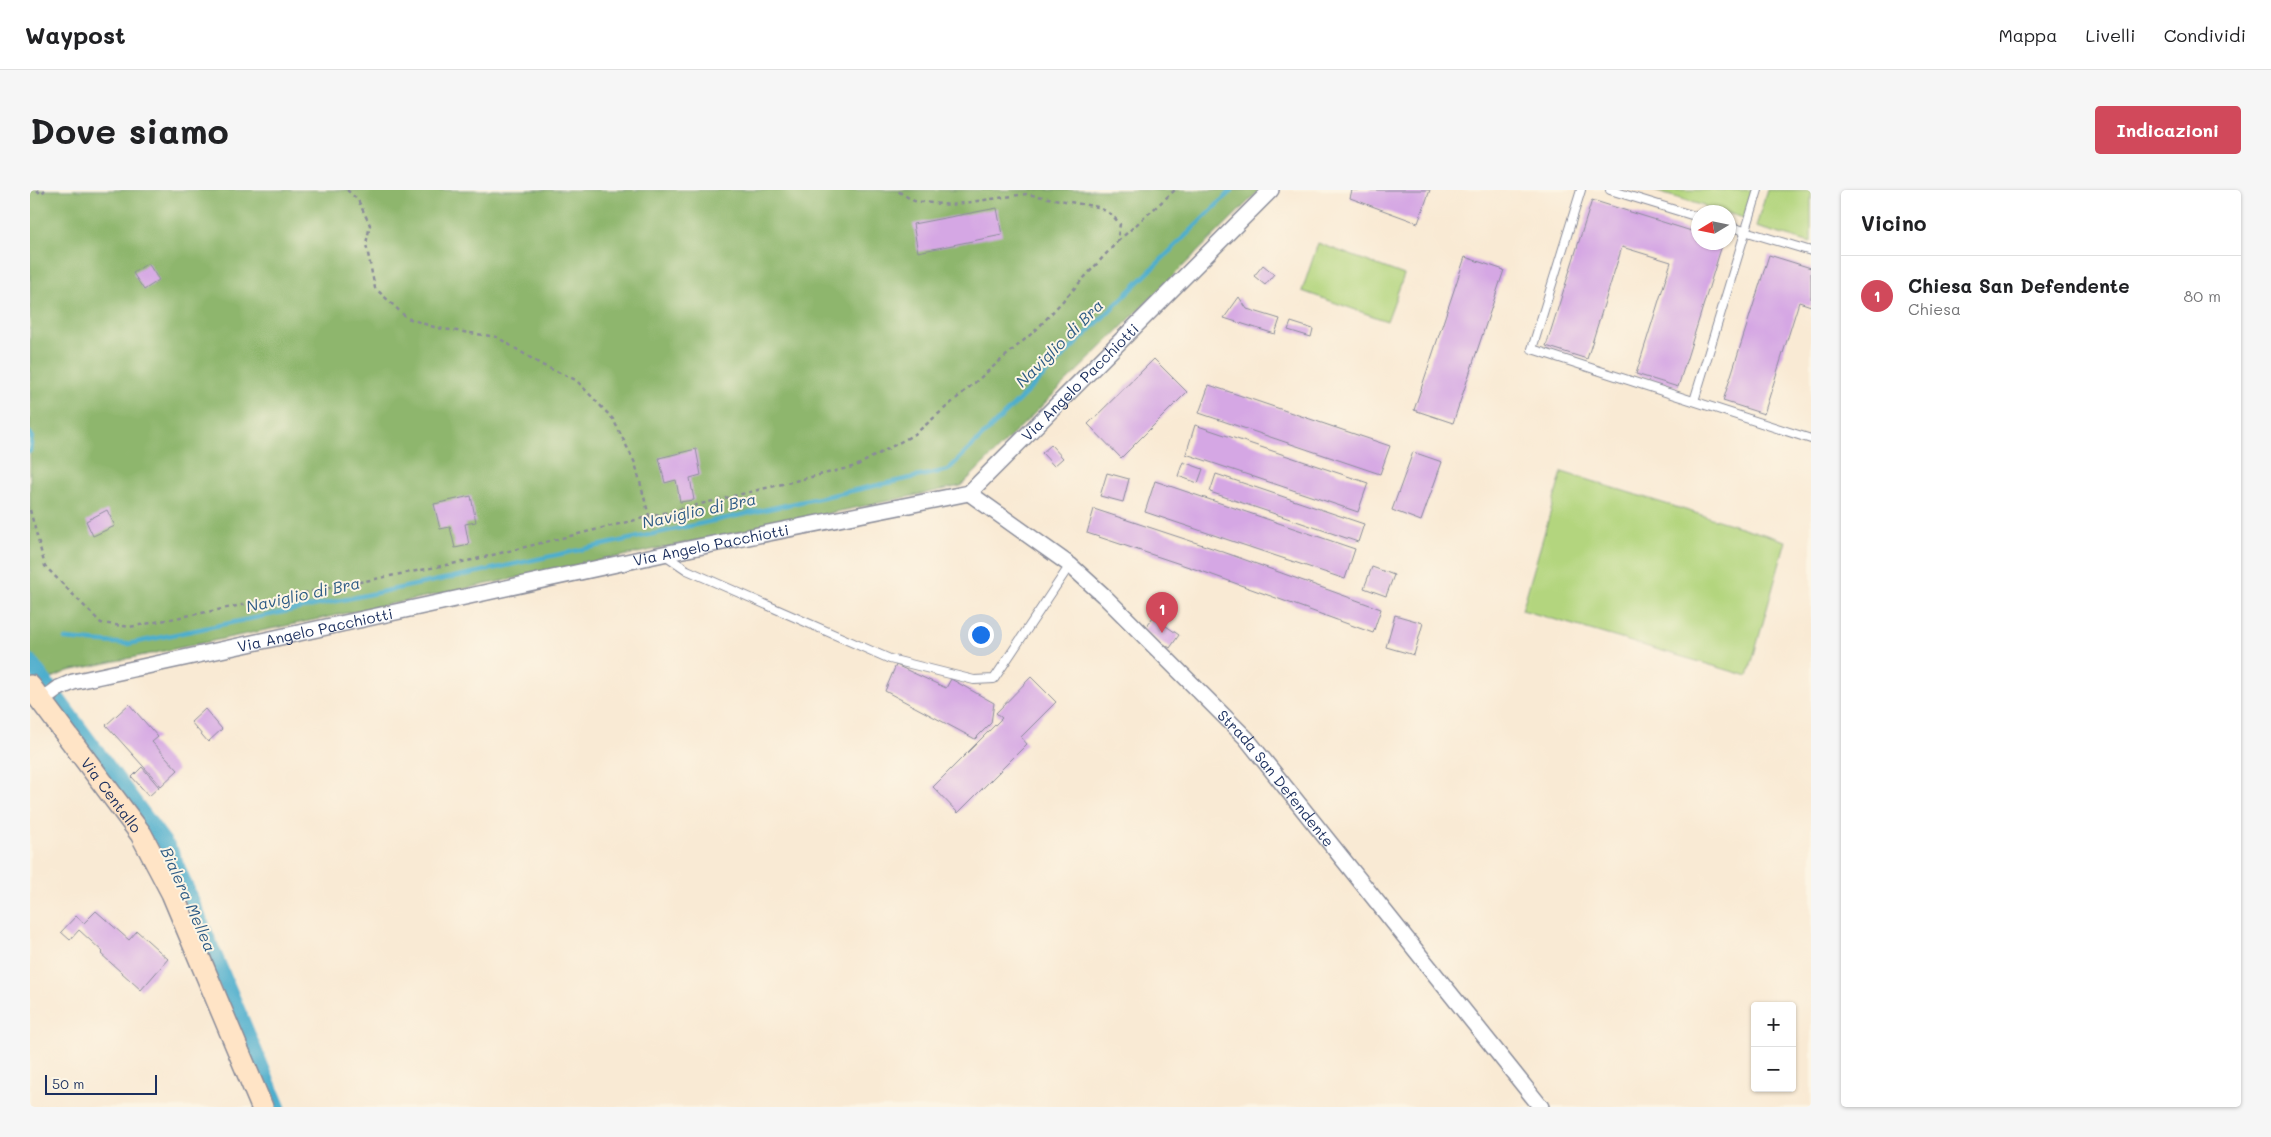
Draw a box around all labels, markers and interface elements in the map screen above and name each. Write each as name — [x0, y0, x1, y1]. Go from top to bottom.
text: Waypost — [25, 19, 126, 50]
text: Mappa — [1998, 23, 2057, 47]
text: Livelli — [2085, 23, 2136, 47]
text: Condividi — [2164, 23, 2246, 47]
button: Indicazioni — [2095, 106, 2241, 154]
text: Dove siamo — [30, 107, 229, 153]
north arrow — [1691, 205, 1736, 250]
text: Vicino — [1861, 209, 1926, 236]
text: Chiesa San Defendente — [1908, 273, 2130, 298]
text: 1 — [1873, 285, 1881, 306]
text: 80 m — [2184, 285, 2221, 306]
water label: Naviglio di Bra — [1011, 295, 1107, 391]
text: Chiesa — [1908, 298, 1961, 319]
street label: Via Angelo Pacchiotti — [1017, 319, 1143, 445]
water label: Naviglio di Bra — [640, 488, 758, 532]
street label: Via Angelo Pacchiotti — [631, 519, 791, 570]
water label: Naviglio di Bra — [244, 572, 362, 616]
pin: 1 — [1146, 592, 1178, 633]
street label: Via Angelo Pacchiotti — [235, 603, 395, 656]
your location — [968, 622, 994, 648]
street label: Strada San Defendente — [1213, 705, 1339, 851]
street label: Via Centallo — [77, 753, 146, 837]
water label: Bialera Mellea — [157, 843, 221, 955]
map controls — [1751, 1002, 1796, 1092]
button: + — [1751, 1002, 1796, 1047]
button: − — [1751, 1047, 1796, 1092]
scale bar — [45, 1072, 158, 1095]
text: 50 m — [52, 1074, 84, 1093]

